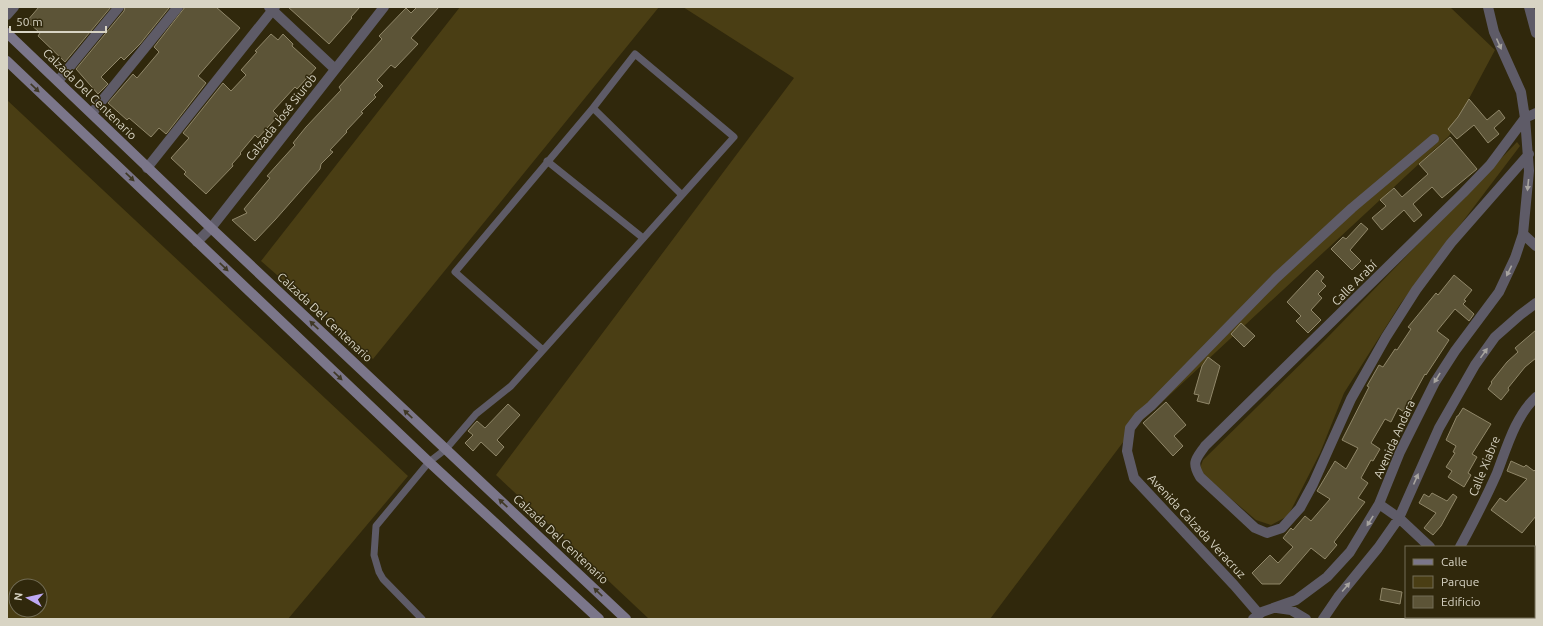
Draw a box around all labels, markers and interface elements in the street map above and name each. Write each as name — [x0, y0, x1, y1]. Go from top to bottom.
scale bar — [10, 8, 106, 34]
text: 50 m — [16, 15, 43, 28]
one-way arrow — [1496, 38, 1503, 50]
street label: Calzada Del Centenario — [41, 46, 139, 142]
street label: Calzada José Siurob — [243, 71, 319, 163]
one-way arrow — [30, 83, 40, 93]
one-way arrow — [124, 173, 135, 182]
one-way arrow — [1525, 179, 1531, 191]
street label: Calle Arabí — [1329, 257, 1380, 308]
one-way arrow — [219, 262, 229, 272]
one-way arrow — [1506, 265, 1512, 276]
street label: Calzada Del Centenario — [275, 270, 375, 364]
one-way arrow — [308, 320, 319, 329]
one-way arrow — [1479, 347, 1488, 358]
one-way arrow — [333, 371, 343, 381]
one-way arrow — [1434, 373, 1441, 384]
street label: Avenida Andara — [1371, 398, 1417, 480]
one-way arrow — [403, 409, 413, 418]
street label: Calle Xiabre — [1466, 434, 1502, 498]
street label: Avenida Calzada Veracruz — [1145, 471, 1249, 581]
one-way arrow — [1413, 474, 1419, 485]
street label: Calzada Del Centenario — [511, 492, 611, 586]
one-way arrow — [498, 498, 508, 507]
one-way arrow — [1366, 515, 1373, 527]
legend — [1405, 546, 1535, 618]
text: Calle — [1441, 555, 1467, 568]
text: Parque — [1441, 575, 1479, 588]
north arrow — [8, 578, 48, 618]
one-way arrow — [1341, 582, 1350, 593]
one-way arrow — [593, 588, 602, 597]
text: N — [12, 592, 25, 602]
text: Edificio — [1441, 595, 1481, 608]

